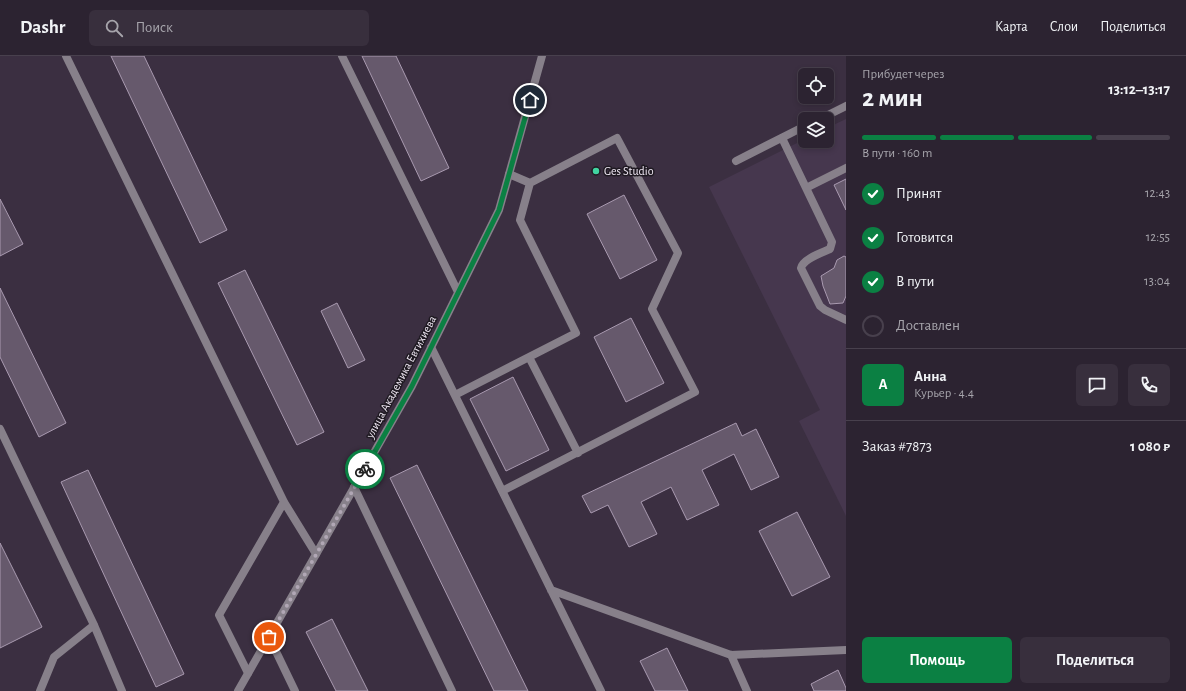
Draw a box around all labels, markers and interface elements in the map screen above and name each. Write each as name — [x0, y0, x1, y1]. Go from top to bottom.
search box — [89, 10, 369, 46]
icon: search — [103, 17, 125, 39]
text: Dashr — [20, 18, 65, 37]
text: Поиск — [135, 20, 173, 35]
text: Карта — [995, 20, 1028, 34]
text: Слои — [1050, 20, 1078, 34]
text: Поделиться — [1100, 20, 1166, 34]
map controls — [798, 68, 834, 148]
button: locate — [798, 68, 834, 104]
text: Прибудет через — [862, 68, 944, 81]
text: 13:12–13:17 — [1108, 82, 1170, 97]
pin — [513, 83, 547, 117]
text: 2 мин — [862, 85, 923, 111]
icon: home — [519, 89, 541, 111]
button: layers — [798, 112, 834, 148]
text: В пути · 160 m — [862, 147, 933, 160]
place label: Ges Studio — [604, 165, 654, 177]
marker: Ges Studio — [591, 166, 601, 176]
icon: check — [862, 183, 884, 205]
text: Принят — [896, 186, 941, 201]
text: 12:43 — [1145, 187, 1170, 200]
icon: check — [862, 227, 884, 249]
text: Готовится — [896, 230, 953, 245]
text: 12:55 — [1146, 231, 1170, 244]
icon: check — [862, 271, 884, 293]
text: В пути — [896, 274, 934, 289]
text: 13:04 — [1144, 275, 1170, 288]
street label: улица Академика Евтихиева — [363, 313, 440, 442]
text: Доставлен — [896, 318, 960, 333]
button: chat — [1076, 364, 1118, 406]
button: phone — [1128, 364, 1170, 406]
text: Анна — [914, 369, 947, 384]
text: А — [878, 377, 888, 392]
text: Курьер · 4.4 — [914, 387, 974, 400]
text: Заказ #7873 — [862, 439, 932, 454]
text: 1 080 ₽ — [1130, 439, 1170, 454]
courier — [345, 449, 385, 489]
icon: bike — [354, 458, 376, 480]
pin — [252, 620, 286, 654]
icon: bag — [258, 626, 280, 648]
button: Помощь — [862, 637, 1012, 683]
button: Поделиться — [1020, 637, 1170, 683]

